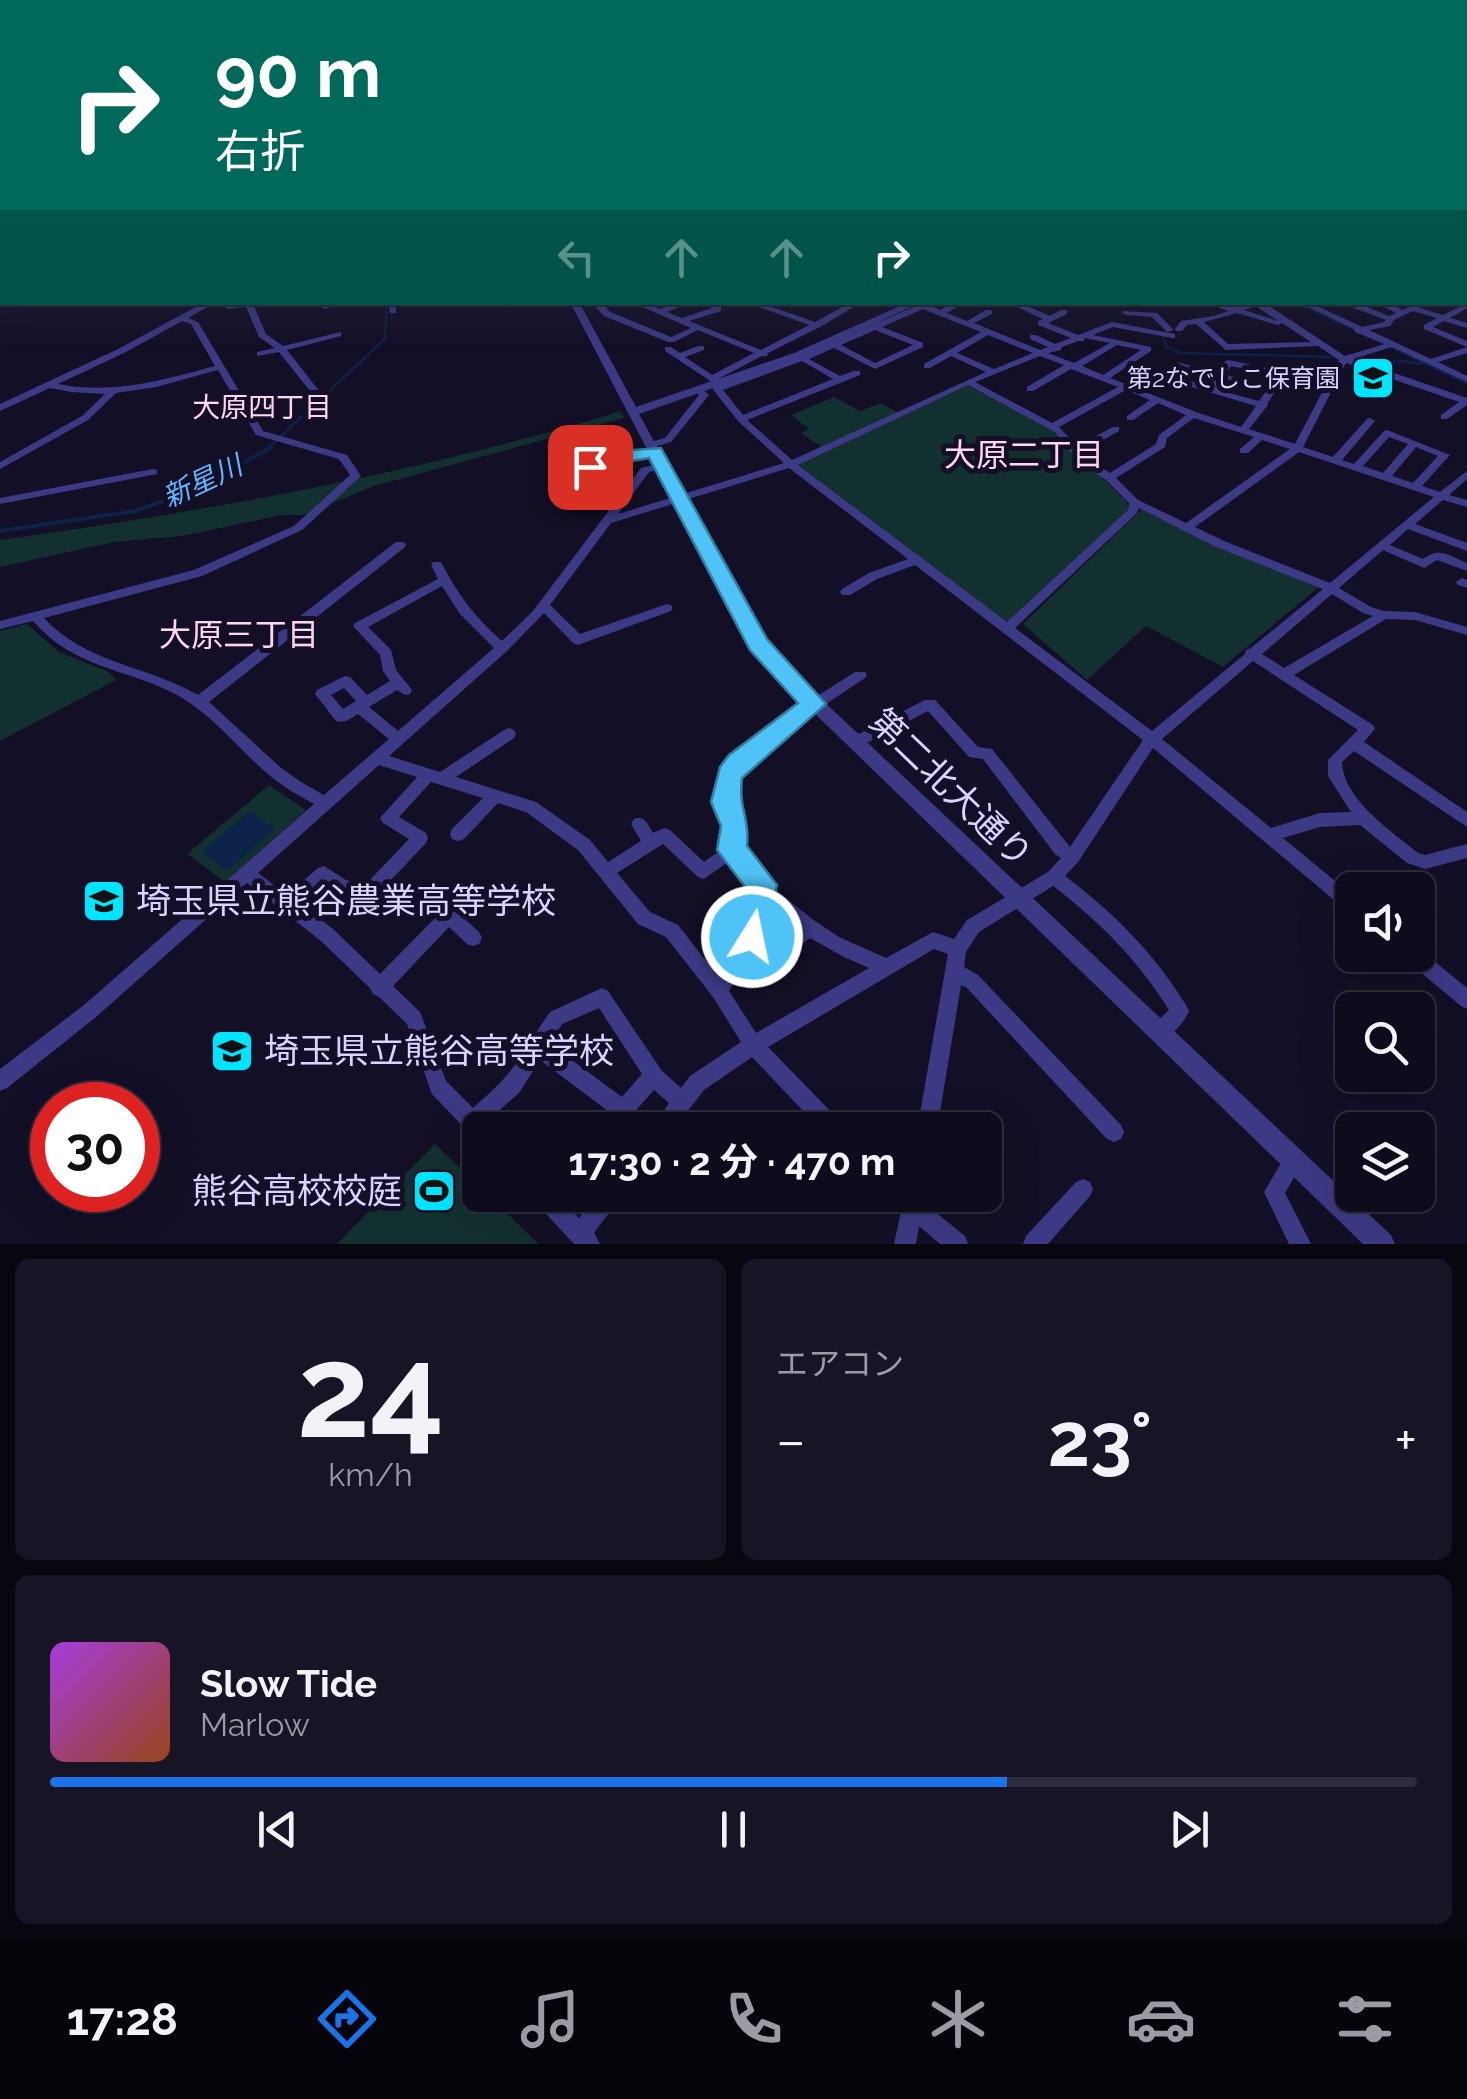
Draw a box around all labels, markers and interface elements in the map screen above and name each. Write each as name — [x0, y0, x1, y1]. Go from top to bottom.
text: 90 m — [215, 31, 381, 113]
icon: right — [50, 40, 180, 170]
text: 右折 — [215, 125, 305, 178]
icon: left — [549, 230, 604, 285]
icon: ahead — [654, 230, 709, 285]
icon: ahead — [759, 230, 814, 285]
icon: right — [864, 230, 919, 285]
school or university icon: 第2なでしこ保育園 — [1350, 355, 1396, 401]
place label: 第2なでしこ保育園 — [1127, 363, 1340, 393]
district label: 大原四丁目 — [192, 391, 332, 424]
pin — [548, 425, 633, 510]
district label: 大原二丁目 — [944, 436, 1104, 473]
icon: arrive — [563, 440, 618, 495]
water label: 新星川 — [157, 447, 250, 514]
district label: 大原三丁目 — [159, 616, 319, 653]
street label: 第二北大通り — [862, 700, 1041, 875]
map controls — [1335, 872, 1435, 1212]
button: sound — [1335, 872, 1435, 972]
school or university icon: 埼玉県立熊谷農業高等学校 — [81, 878, 127, 924]
place label: 埼玉県立熊谷農業高等学校 — [136, 880, 556, 921]
position arrow — [700, 885, 804, 989]
button: search — [1335, 992, 1435, 1092]
school or university icon: 埼玉県立熊谷高等学校 — [209, 1028, 255, 1074]
place label: 埼玉県立熊谷高等学校 — [264, 1030, 614, 1071]
speed limit sign: 30 — [30, 1082, 160, 1212]
button: layers — [1335, 1112, 1435, 1212]
text: 17:30 · 2 分 · 470 m — [569, 1139, 896, 1184]
sports icon: 熊谷高校校庭 — [411, 1168, 457, 1214]
place label: 熊谷高校校庭 — [192, 1170, 402, 1211]
text: 24 — [297, 1315, 444, 1467]
text: エアコン — [776, 1345, 904, 1382]
text: 23° — [1048, 1395, 1152, 1484]
text: − — [776, 1408, 806, 1473]
text: + — [1394, 1408, 1417, 1473]
text: km/h — [328, 1456, 413, 1493]
text: Slow Tide — [200, 1661, 377, 1706]
text: Marlow — [200, 1706, 310, 1743]
icon: previous — [250, 1802, 305, 1857]
icon: pause — [706, 1802, 761, 1857]
icon: next — [1162, 1802, 1217, 1857]
icon: directions — [312, 1984, 382, 2054]
icon: music — [515, 1984, 585, 2054]
icon: phone — [719, 1984, 789, 2054]
icon: climate — [923, 1984, 993, 2054]
icon: car — [1126, 1984, 1196, 2054]
icon: filters — [1330, 1984, 1400, 2054]
text: 17:28 — [67, 1993, 178, 2046]

